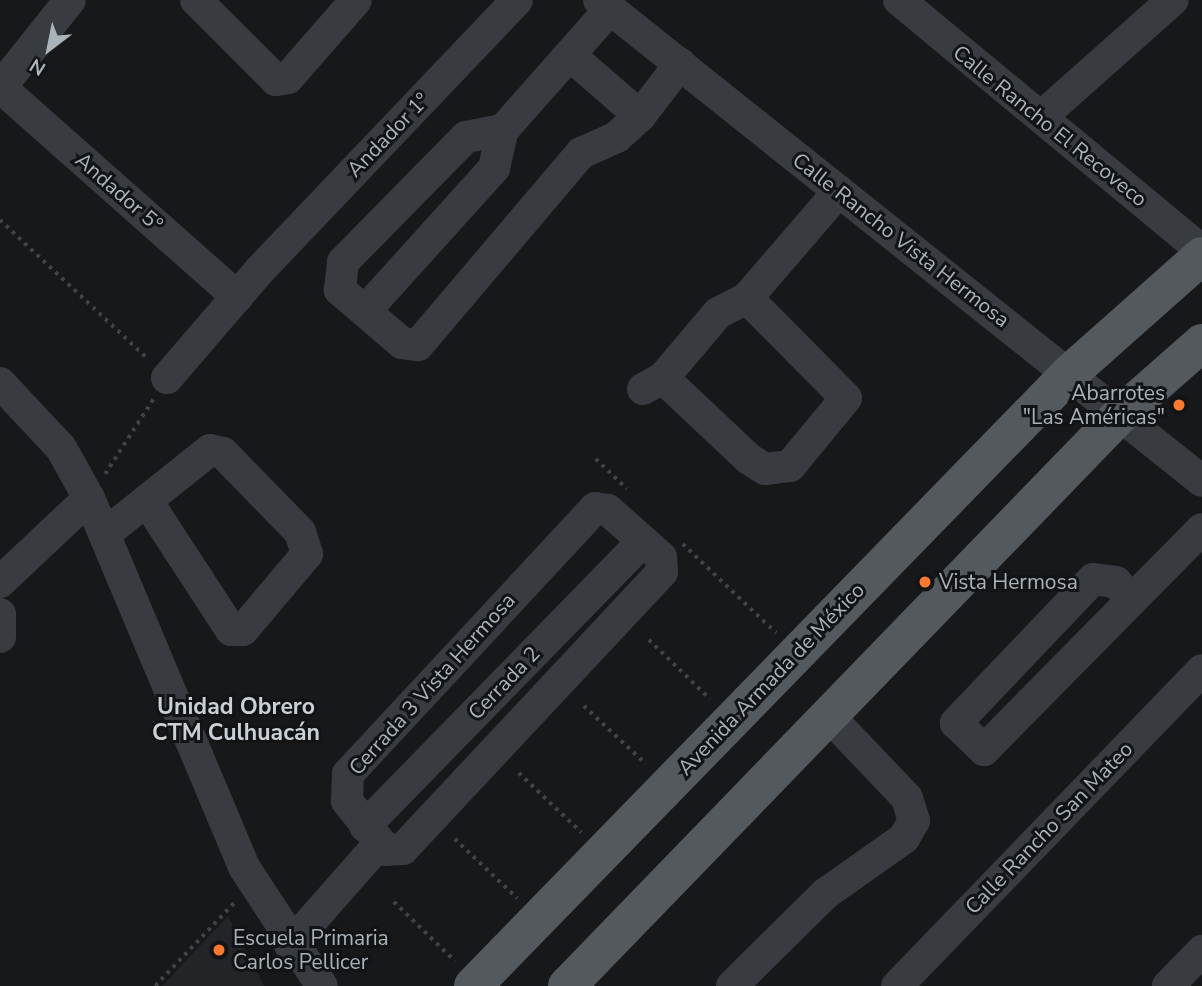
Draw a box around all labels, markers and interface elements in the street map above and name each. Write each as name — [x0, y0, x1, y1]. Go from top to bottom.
north arrow — [14, 14, 84, 84]
street label: Calle Rancho El Recoveco — [948, 40, 1152, 212]
text: N — [25, 52, 51, 82]
street label: Andador 1º — [342, 88, 434, 182]
street label: Andador 5º — [70, 147, 168, 237]
street label: Calle Rancho Vista Hermosa — [788, 147, 1014, 333]
place label: Abarrotes "Las Américas" — [1023, 380, 1165, 430]
marker: Abarrotes "Las Américas" — [1171, 397, 1187, 413]
place label: Vista Hermosa — [939, 569, 1078, 595]
marker: Vista Hermosa — [917, 574, 933, 590]
street label: Avenida Armada de México — [672, 578, 870, 780]
street label: Cerrada 3 Vista Hermosa — [344, 588, 520, 780]
street label: Cerrada 2 — [463, 641, 545, 725]
district label: Unidad Obrero CTM Culhuacán — [152, 693, 320, 747]
street label: Calle Rancho San Mateo — [960, 736, 1138, 920]
place label: Escuela Primaria Carlos Pellicer — [233, 925, 389, 975]
marker: Escuela Primaria Carlos Pellicer — [211, 942, 227, 958]

